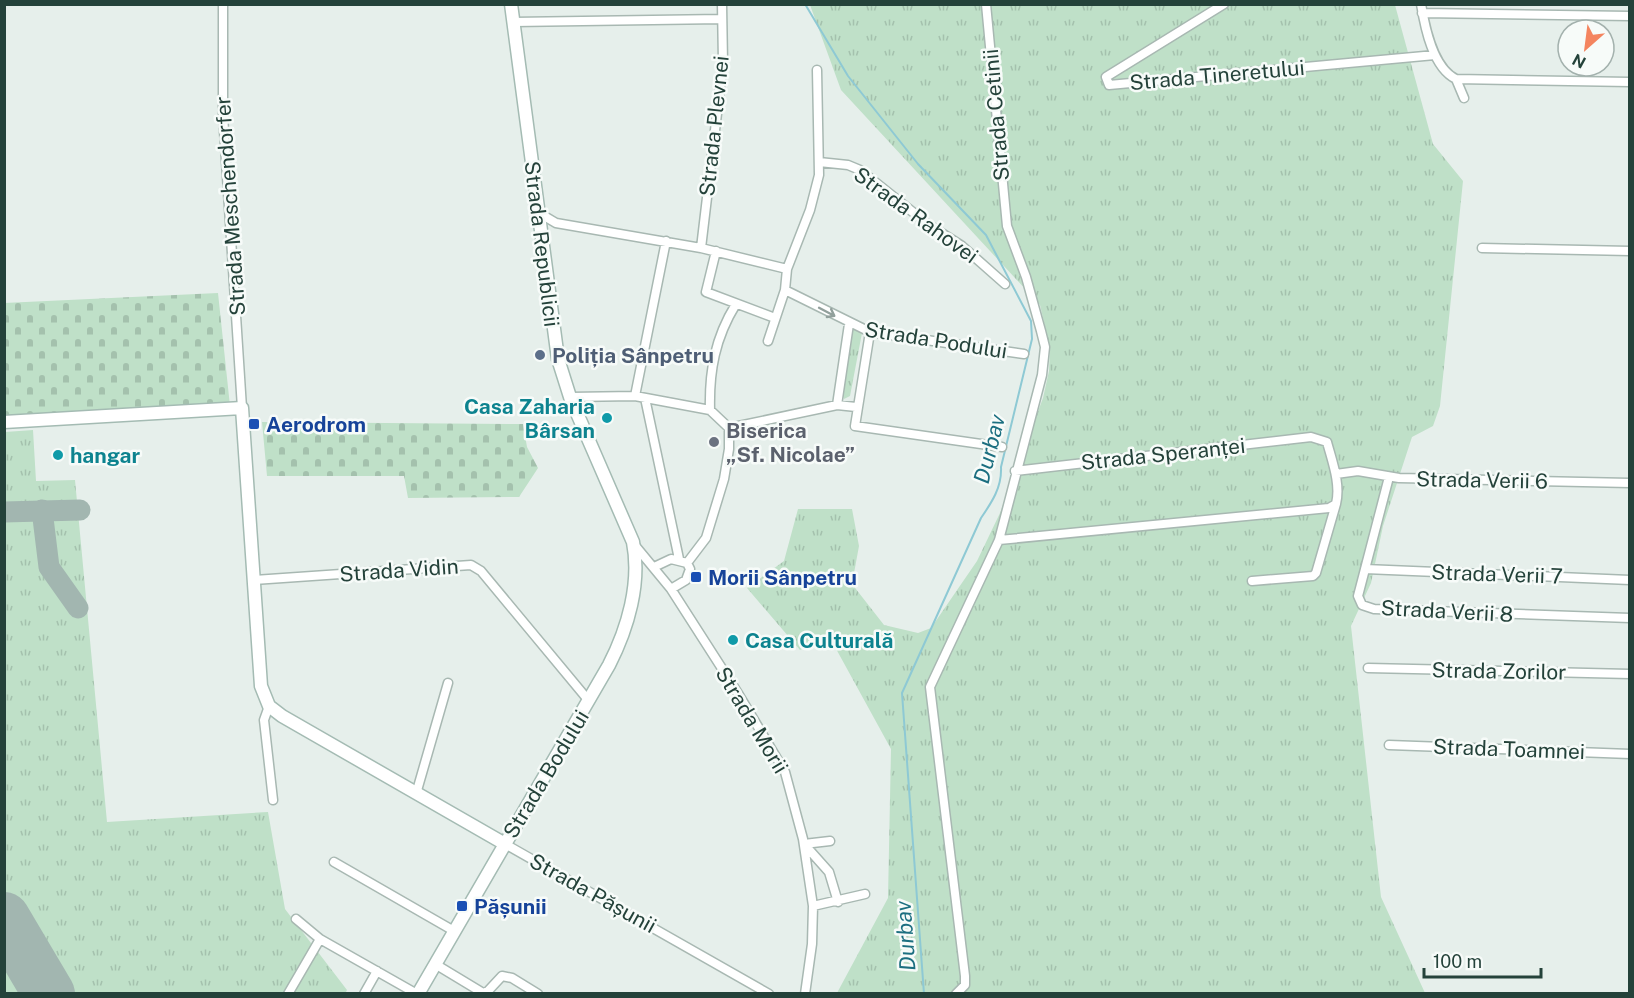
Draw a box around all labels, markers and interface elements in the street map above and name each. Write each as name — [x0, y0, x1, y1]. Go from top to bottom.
north arrow — [1556, 18, 1616, 78]
street label: Strada Cetinii — [978, 48, 1014, 182]
text: N — [1569, 49, 1589, 72]
street label: Strada Plevnei — [694, 54, 734, 198]
street label: Strada Tineretului — [1128, 55, 1306, 95]
street label: Strada Meschendorfer — [210, 95, 250, 317]
street label: Strada Republicii — [519, 160, 565, 328]
street label: Strada Rahovei — [849, 162, 983, 268]
one-way arrow — [818, 306, 835, 318]
street label: Strada Podului — [863, 316, 1009, 364]
place label: Poliția Sânpetru — [552, 343, 714, 368]
marker: Poliția Sânpetru — [533, 348, 547, 362]
place label: Casa Zaharia Bârsan — [464, 394, 595, 443]
marker: Casa Zaharia Bârsan — [600, 411, 614, 425]
water label: Durbav — [968, 411, 1010, 486]
place label: Aerodrom — [266, 412, 366, 437]
marker: Aerodrom — [247, 417, 261, 431]
place label: Biserica „Sf. Nicolae” — [726, 418, 855, 467]
street label: Strada Speranței — [1080, 433, 1246, 475]
marker: Biserica „Sf. Nicolae” — [707, 435, 721, 449]
place label: hangar — [70, 443, 140, 468]
marker: hangar — [51, 448, 65, 462]
street label: Strada Verii 6 — [1416, 466, 1548, 494]
street label: Strada Vidin — [339, 553, 459, 587]
street label: Strada Verii 7 — [1431, 559, 1563, 589]
place label: Morii Sânpetru — [708, 565, 857, 590]
marker: Morii Sânpetru — [689, 570, 703, 584]
street label: Strada Verii 8 — [1380, 595, 1514, 627]
place label: Casa Culturală — [745, 628, 893, 653]
marker: Casa Culturală — [726, 633, 740, 647]
street label: Strada Zorilor — [1431, 657, 1567, 685]
street label: Strada Morii — [710, 662, 794, 778]
street label: Strada Bodului — [498, 705, 594, 843]
street label: Strada Toamnei — [1432, 734, 1586, 764]
street label: Strada Pășunii — [525, 848, 661, 938]
place label: Pășunii — [474, 894, 547, 919]
marker: Pășunii — [455, 899, 469, 913]
water label: Durbav — [890, 900, 920, 972]
scale bar — [1424, 941, 1541, 979]
text: 100 m — [1433, 951, 1482, 972]

